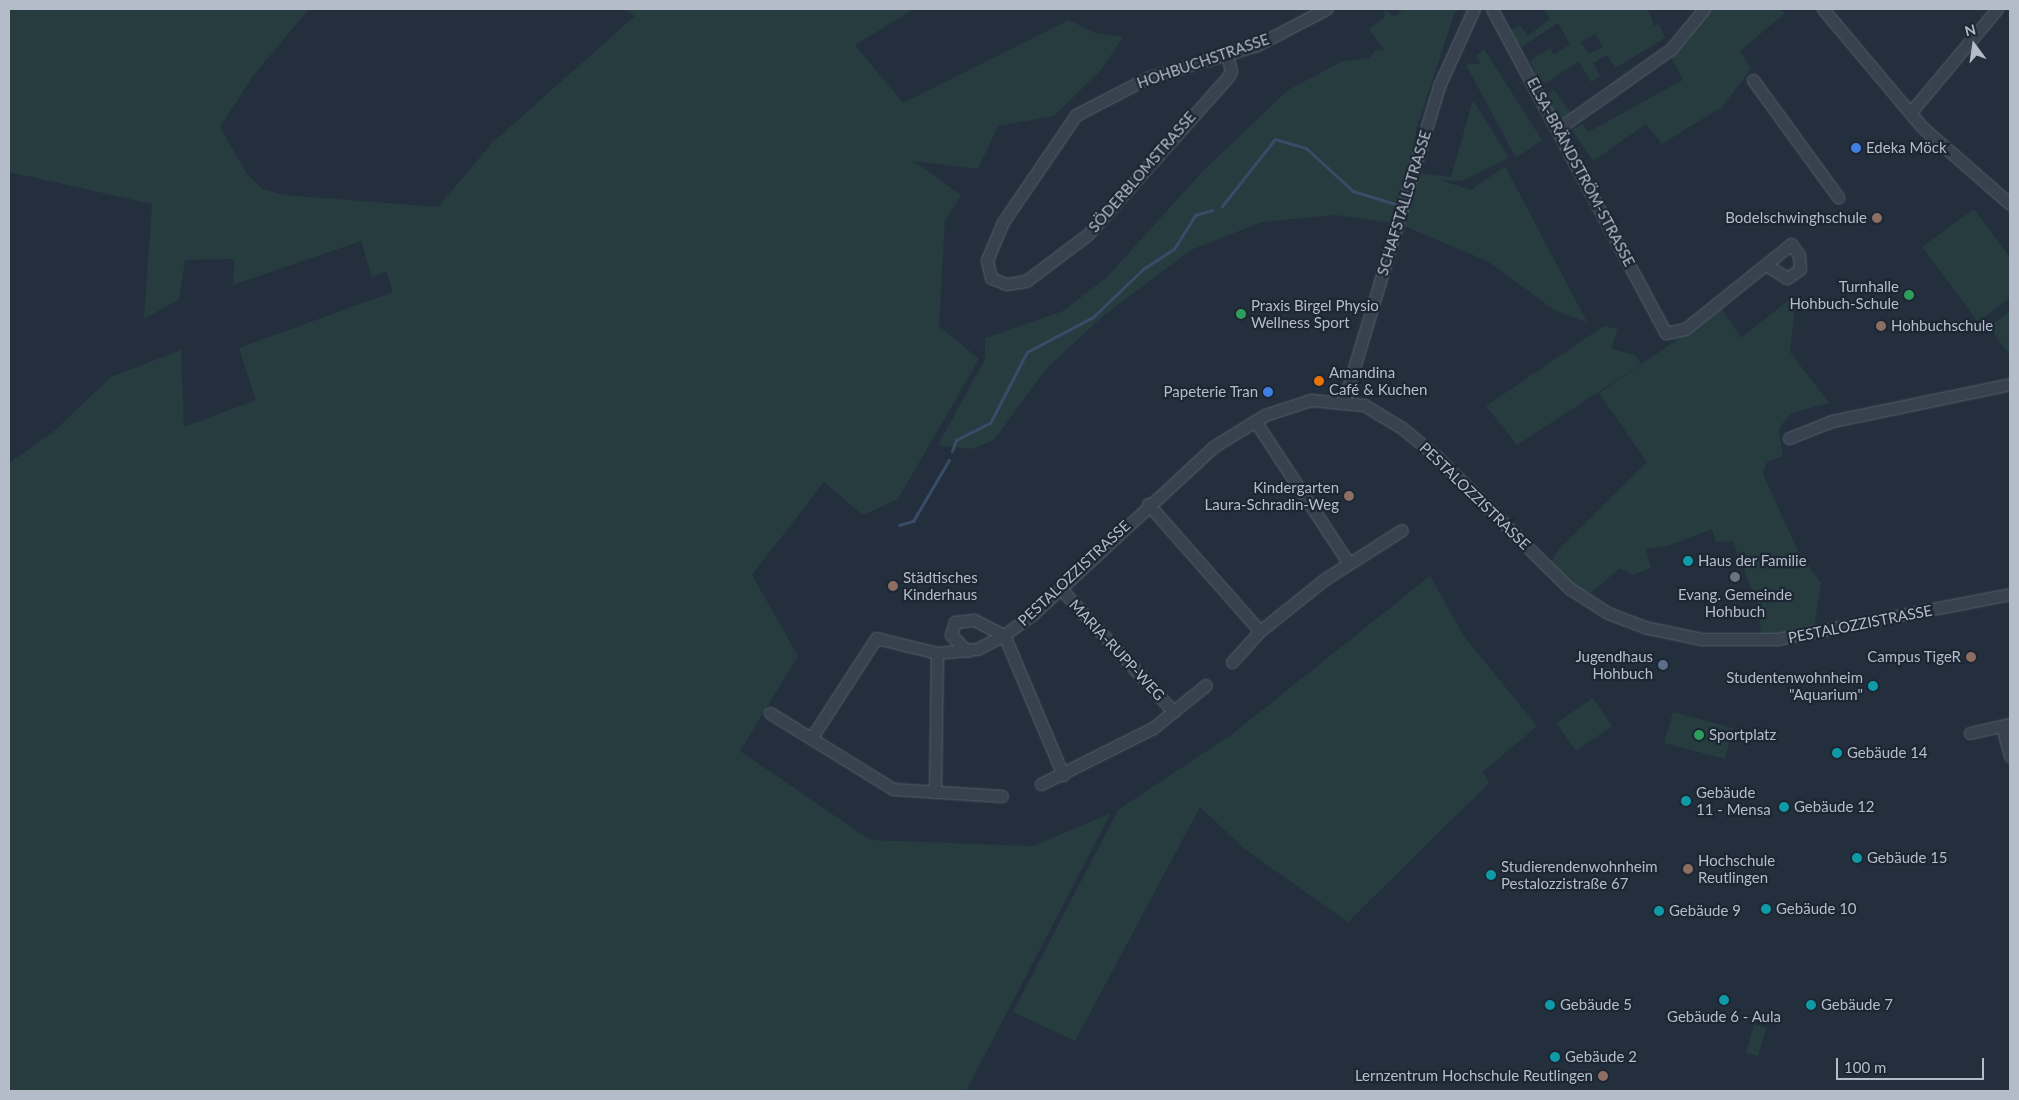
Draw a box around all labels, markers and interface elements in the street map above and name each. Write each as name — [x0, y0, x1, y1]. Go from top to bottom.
north arrow — [1949, 20, 1999, 70]
text: N — [1963, 20, 1978, 40]
street label: HOHBUCHSTRASSE — [1135, 30, 1271, 92]
street label: ELSA-BRÄNDSTRÖM-STRASSE — [1523, 74, 1639, 270]
street label: SÖDERBLOMSTRASSE — [1085, 108, 1199, 236]
street label: SCHAFSTALLSTRASSE — [1373, 128, 1435, 278]
place label: Edeka Möck — [1866, 139, 1947, 157]
marker: Edeka Möck — [1850, 142, 1862, 154]
place label: Bodelschwinghschule — [1725, 209, 1867, 227]
marker: Bodelschwinghschule — [1871, 212, 1883, 224]
place label: Turnhalle Hohbuch-Schule — [1790, 277, 1899, 312]
marker: Turnhalle Hohbuch-Schule — [1903, 289, 1915, 301]
place label: Praxis Birgel Physio Wellness Sport — [1251, 296, 1379, 331]
marker: Praxis Birgel Physio Wellness Sport — [1235, 308, 1247, 320]
place label: Hohbuchschule — [1891, 317, 1993, 335]
marker: Hohbuchschule — [1875, 320, 1887, 332]
place label: Amandina Café & Kuchen — [1329, 363, 1427, 398]
marker: Amandina Café & Kuchen — [1313, 375, 1325, 387]
place label: Papeterie Tran — [1163, 383, 1258, 401]
marker: Papeterie Tran — [1262, 386, 1274, 398]
street label: PESTALOZZISTRASSE — [1416, 439, 1534, 553]
place label: Kindergarten Laura-Schradin-Weg — [1205, 478, 1339, 513]
marker: Kindergarten Laura-Schradin-Weg — [1343, 490, 1355, 502]
street label: PESTALOZZISTRASSE — [1014, 516, 1134, 630]
place label: Haus der Familie — [1698, 552, 1807, 570]
marker: Haus der Familie — [1682, 555, 1694, 567]
place label: Städtisches Kinderhaus — [903, 568, 978, 603]
marker: Evang. Gemeinde Hohbuch — [1729, 571, 1741, 583]
marker: Städtisches Kinderhaus — [887, 580, 899, 592]
place label: Evang. Gemeinde Hohbuch — [1678, 585, 1792, 620]
street label: MARIA-RUPP-WEG — [1066, 596, 1168, 704]
street label: PESTALOZZISTRASSE — [1786, 601, 1934, 647]
place label: Jugendhaus Hohbuch — [1575, 647, 1653, 682]
place label: Campus TigeR — [1867, 648, 1961, 666]
marker: Campus TigeR — [1965, 651, 1977, 663]
marker: Jugendhaus Hohbuch — [1657, 659, 1669, 671]
place label: Studentenwohnheim "Aquarium" — [1726, 668, 1863, 703]
marker: Studentenwohnheim "Aquarium" — [1867, 680, 1879, 692]
place label: Sportplatz — [1709, 726, 1776, 744]
marker: Sportplatz — [1693, 729, 1705, 741]
place label: Gebäude 14 — [1847, 744, 1928, 762]
marker: Gebäude 14 — [1831, 747, 1843, 759]
place label: Gebäude 11 - Mensa — [1696, 783, 1771, 818]
marker: Gebäude 11 - Mensa — [1680, 795, 1692, 807]
place label: Gebäude 12 — [1794, 798, 1875, 816]
marker: Gebäude 12 — [1778, 801, 1790, 813]
place label: Gebäude 15 — [1867, 849, 1948, 867]
place label: Hochschule Reutlingen — [1698, 851, 1775, 886]
marker: Gebäude 15 — [1851, 852, 1863, 864]
place label: Studierendenwohnheim Pestalozzistraße 67 — [1501, 857, 1658, 892]
marker: Hochschule Reutlingen — [1682, 863, 1694, 875]
marker: Studierendenwohnheim Pestalozzistraße 67 — [1485, 869, 1497, 881]
place label: Gebäude 10 — [1776, 900, 1857, 918]
place label: Gebäude 9 — [1669, 902, 1741, 920]
marker: Gebäude 10 — [1760, 903, 1772, 915]
marker: Gebäude 9 — [1653, 905, 1665, 917]
marker: Gebäude 6 - Aula — [1718, 994, 1730, 1006]
place label: Gebäude 5 — [1560, 996, 1632, 1014]
place label: Gebäude 7 — [1821, 996, 1893, 1014]
marker: Gebäude 5 — [1544, 999, 1556, 1011]
marker: Gebäude 7 — [1805, 999, 1817, 1011]
place label: Gebäude 6 - Aula — [1667, 1008, 1781, 1026]
place label: Gebäude 2 — [1565, 1048, 1637, 1066]
scale bar — [1839, 1048, 1986, 1080]
marker: Gebäude 2 — [1549, 1051, 1561, 1063]
text: 100 m — [1844, 1058, 1886, 1076]
place label: Lernzentrum Hochschule Reutlingen — [1355, 1067, 1593, 1085]
marker: Lernzentrum Hochschule Reutlingen — [1597, 1070, 1609, 1082]

